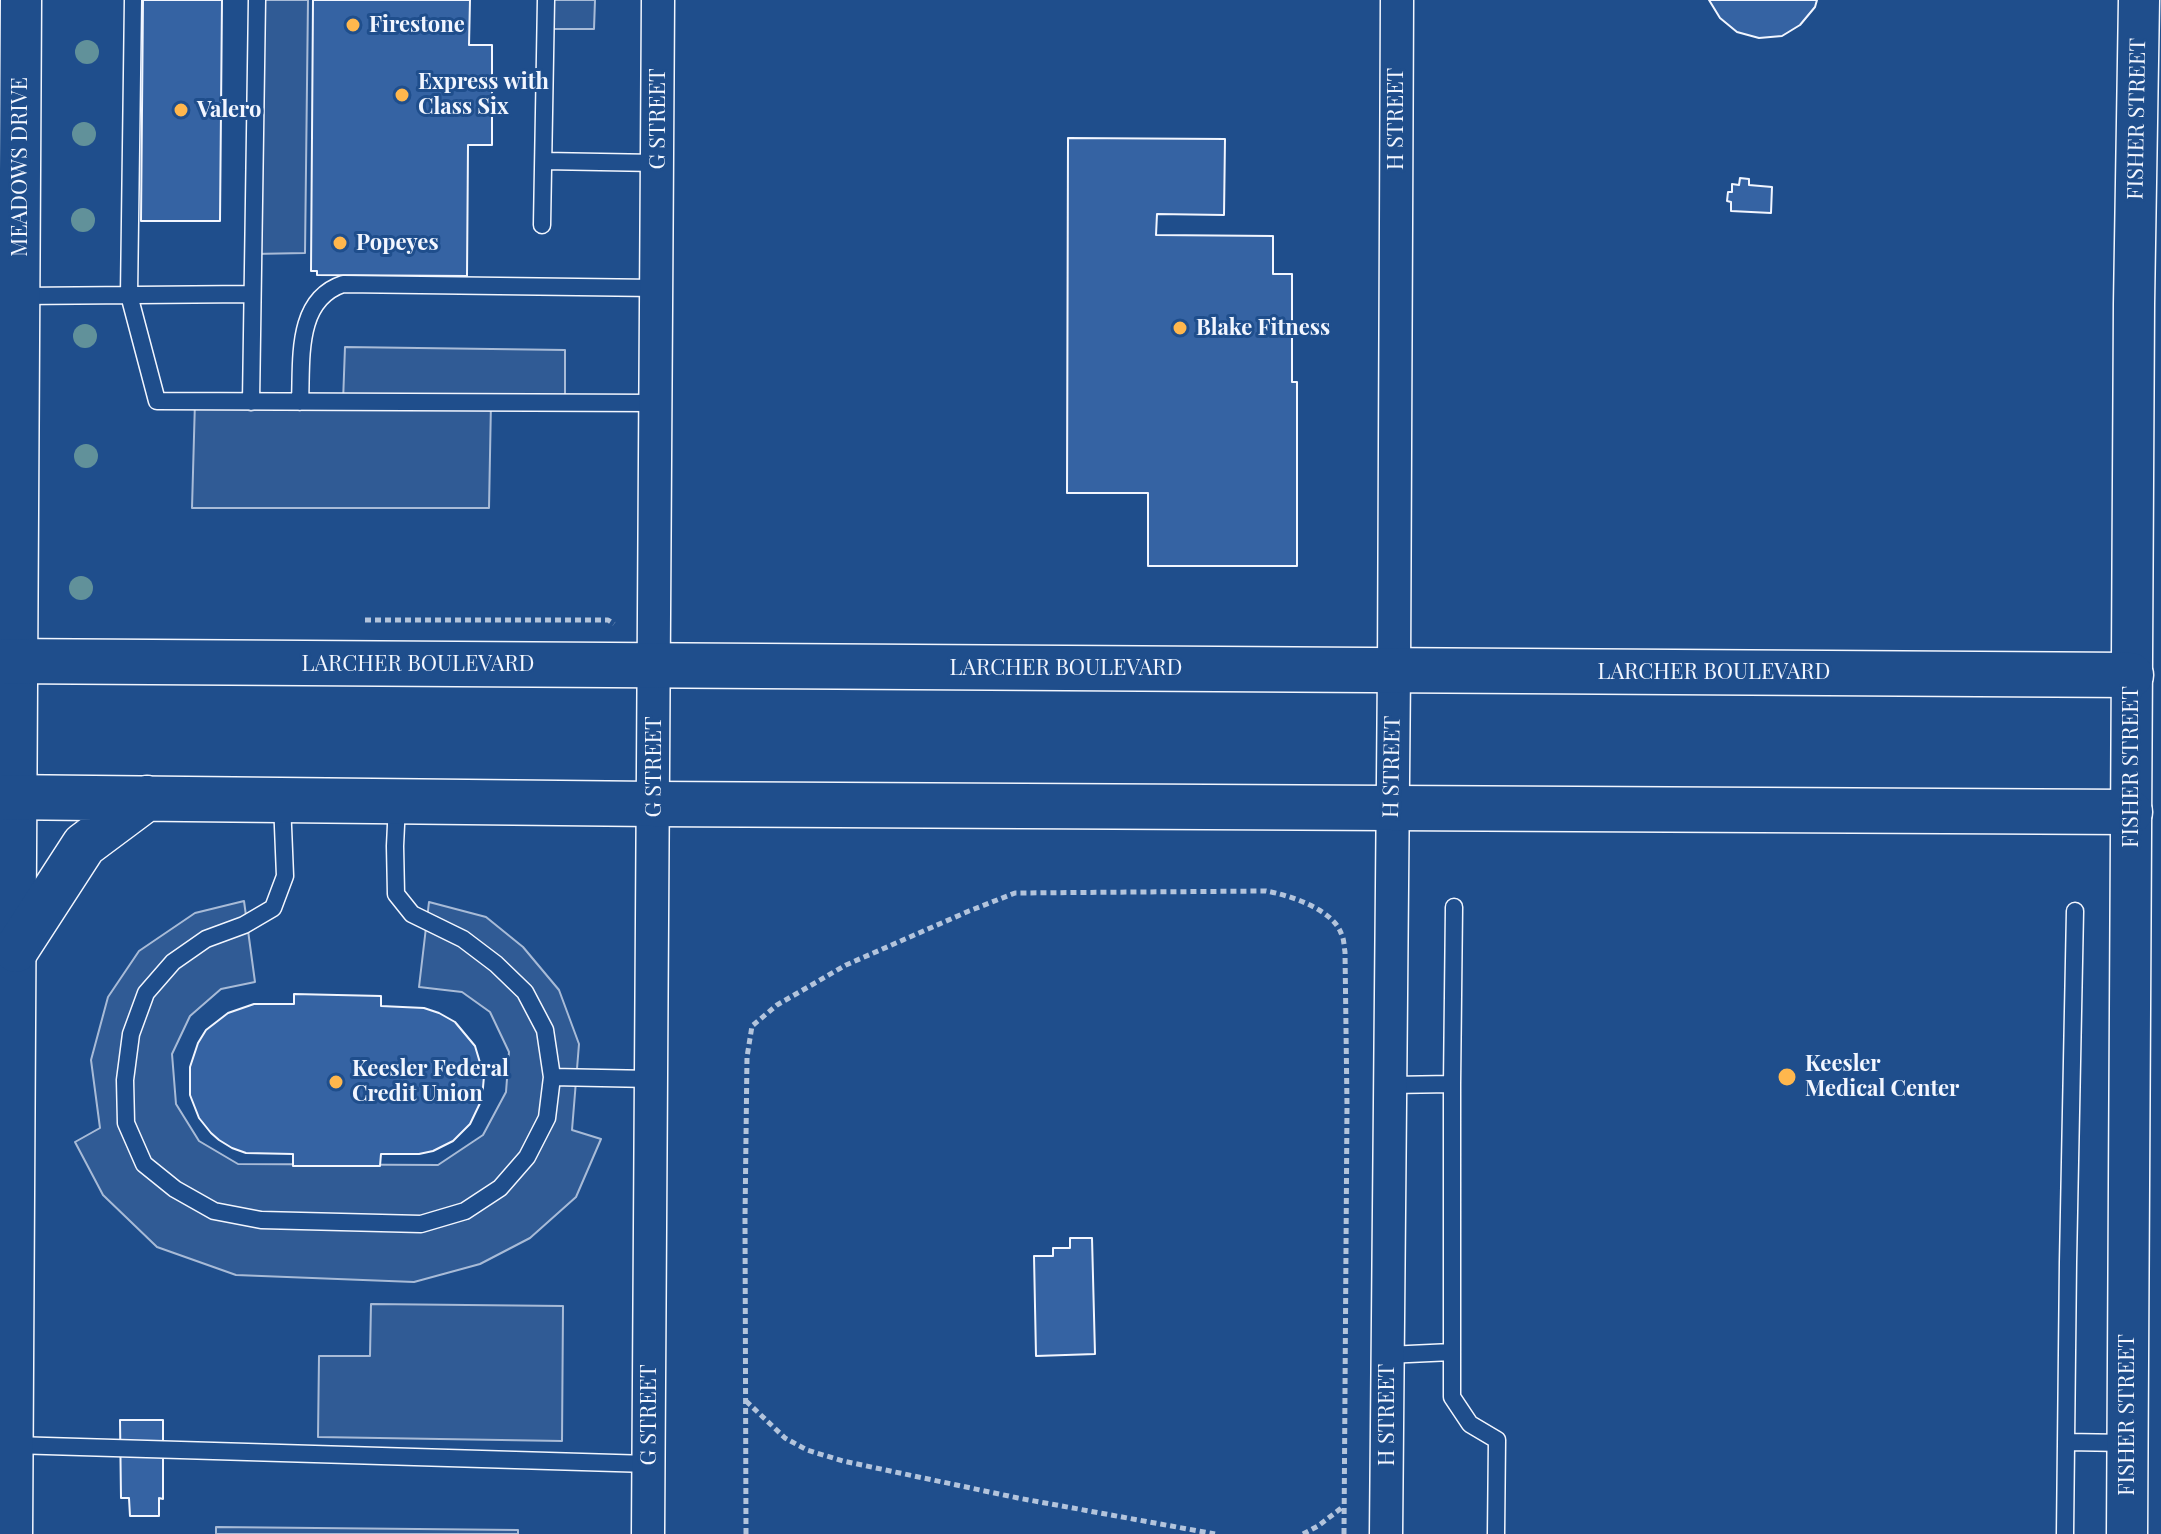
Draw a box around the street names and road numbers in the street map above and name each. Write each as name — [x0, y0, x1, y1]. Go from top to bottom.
street label: FISHER STREET — [2122, 38, 2152, 200]
street label: G STREET — [645, 68, 671, 170]
street label: H STREET — [1383, 68, 1409, 170]
street label: MEADOWS DRIVE — [7, 77, 33, 257]
street label: LARCHER BOULEVARD — [302, 651, 534, 677]
street label: LARCHER BOULEVARD — [950, 655, 1182, 681]
street label: LARCHER BOULEVARD — [1598, 659, 1830, 685]
street label: FISHER STREET — [2118, 686, 2144, 848]
street label: G STREET — [641, 716, 667, 818]
street label: H STREET — [1378, 716, 1406, 818]
street label: FISHER STREET — [2114, 1334, 2140, 1496]
street label: G STREET — [636, 1364, 662, 1466]
street label: H STREET — [1374, 1364, 1400, 1466]

